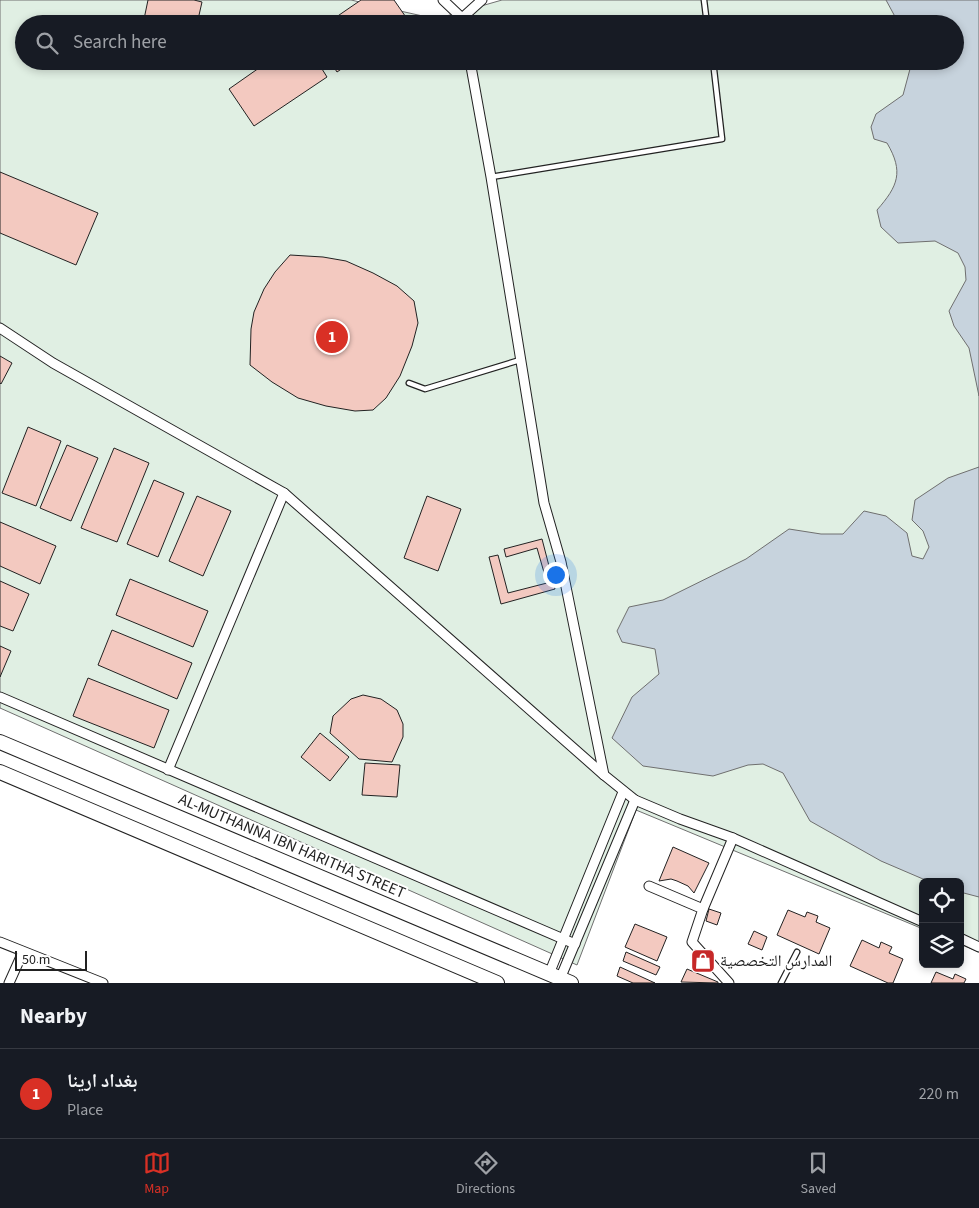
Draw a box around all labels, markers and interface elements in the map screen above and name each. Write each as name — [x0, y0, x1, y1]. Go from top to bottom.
search box — [15, 15, 964, 70]
icon: search — [33, 29, 61, 57]
text: Search here — [73, 29, 167, 56]
pin: 1 — [316, 318, 348, 356]
your location — [543, 562, 569, 588]
street label: AL-MUTHANNA IBN HARITHA STREET — [175, 788, 409, 904]
map controls — [919, 878, 964, 968]
button: locate — [919, 878, 964, 923]
button: layers — [919, 923, 964, 968]
scale bar — [15, 948, 88, 971]
shop icon: المدارس التخصصية — [690, 948, 716, 974]
text: 50 m — [22, 950, 50, 970]
place label: المدارس التخصصية — [720, 950, 832, 972]
text: Nearby — [20, 1001, 87, 1031]
text: بغداد ارينا — [67, 1068, 138, 1095]
text: 1 — [32, 1083, 40, 1105]
text: 220 m — [919, 1083, 959, 1105]
text: Place — [67, 1099, 103, 1121]
tab: Map — [143, 1149, 171, 1199]
tab: Directions — [456, 1149, 515, 1199]
tab: Saved — [801, 1149, 836, 1199]

